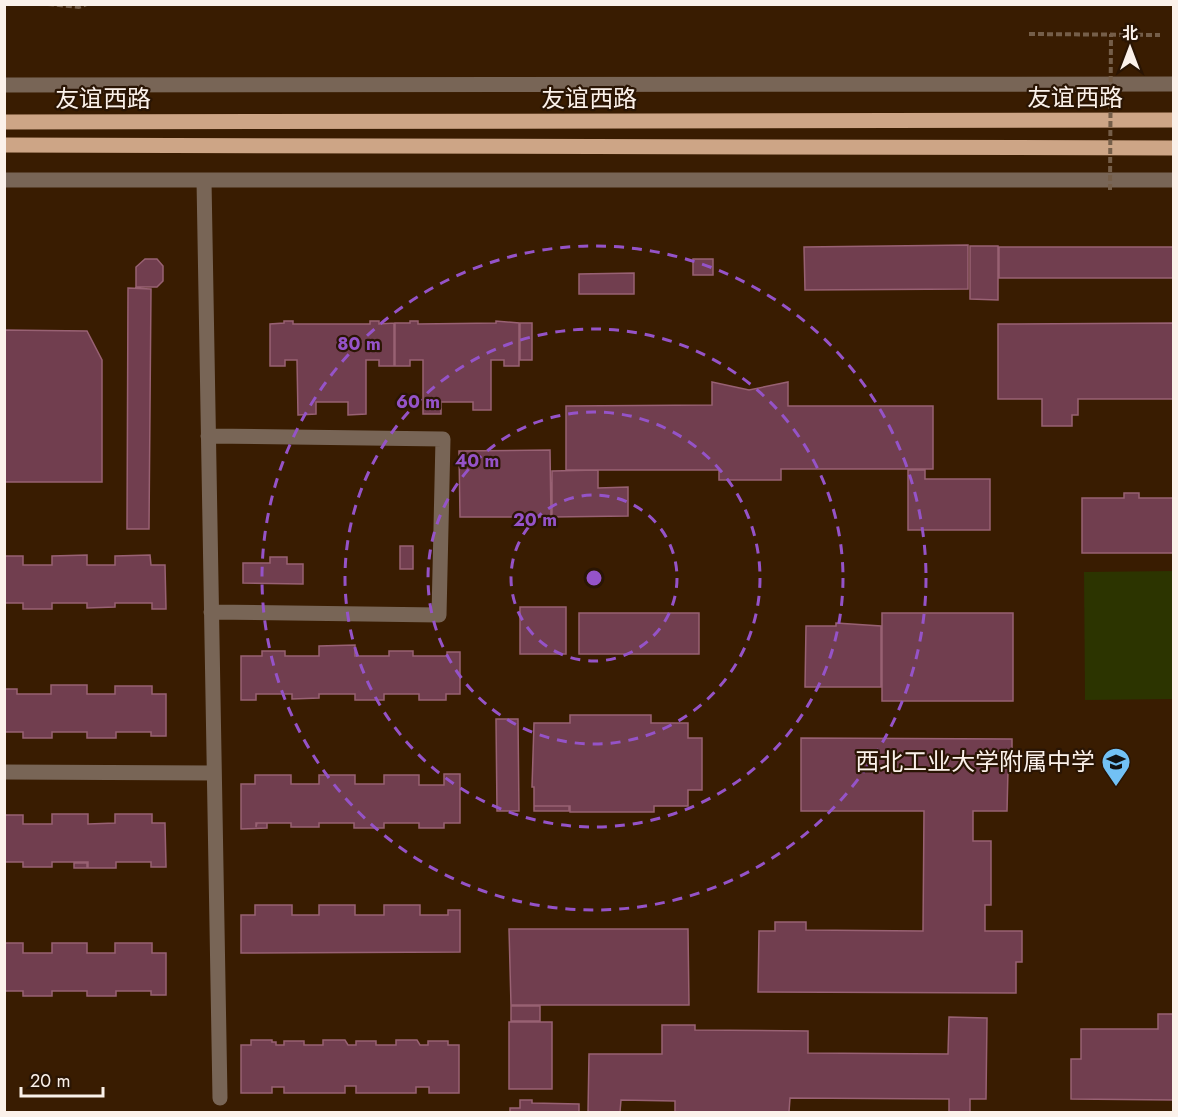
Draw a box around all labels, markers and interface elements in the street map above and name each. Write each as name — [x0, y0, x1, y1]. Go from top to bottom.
north arrow — [1100, 18, 1160, 78]
text: 北 — [1122, 22, 1138, 45]
street label: 友谊西路 — [1027, 80, 1123, 115]
street label: 友谊西路 — [55, 81, 151, 116]
street label: 友谊西路 — [541, 81, 637, 116]
text: 80 m — [337, 331, 381, 357]
text: 60 m — [396, 389, 440, 415]
text: 40 m — [455, 448, 499, 474]
text: 20 m — [513, 507, 557, 533]
centre of rings — [584, 568, 604, 588]
place label: 西北工业大学附属中学 — [855, 744, 1095, 779]
school or university icon: 西北工业大学附属中学 — [1100, 746, 1132, 788]
scale bar — [21, 1060, 104, 1098]
text: 20 m — [30, 1068, 70, 1094]

